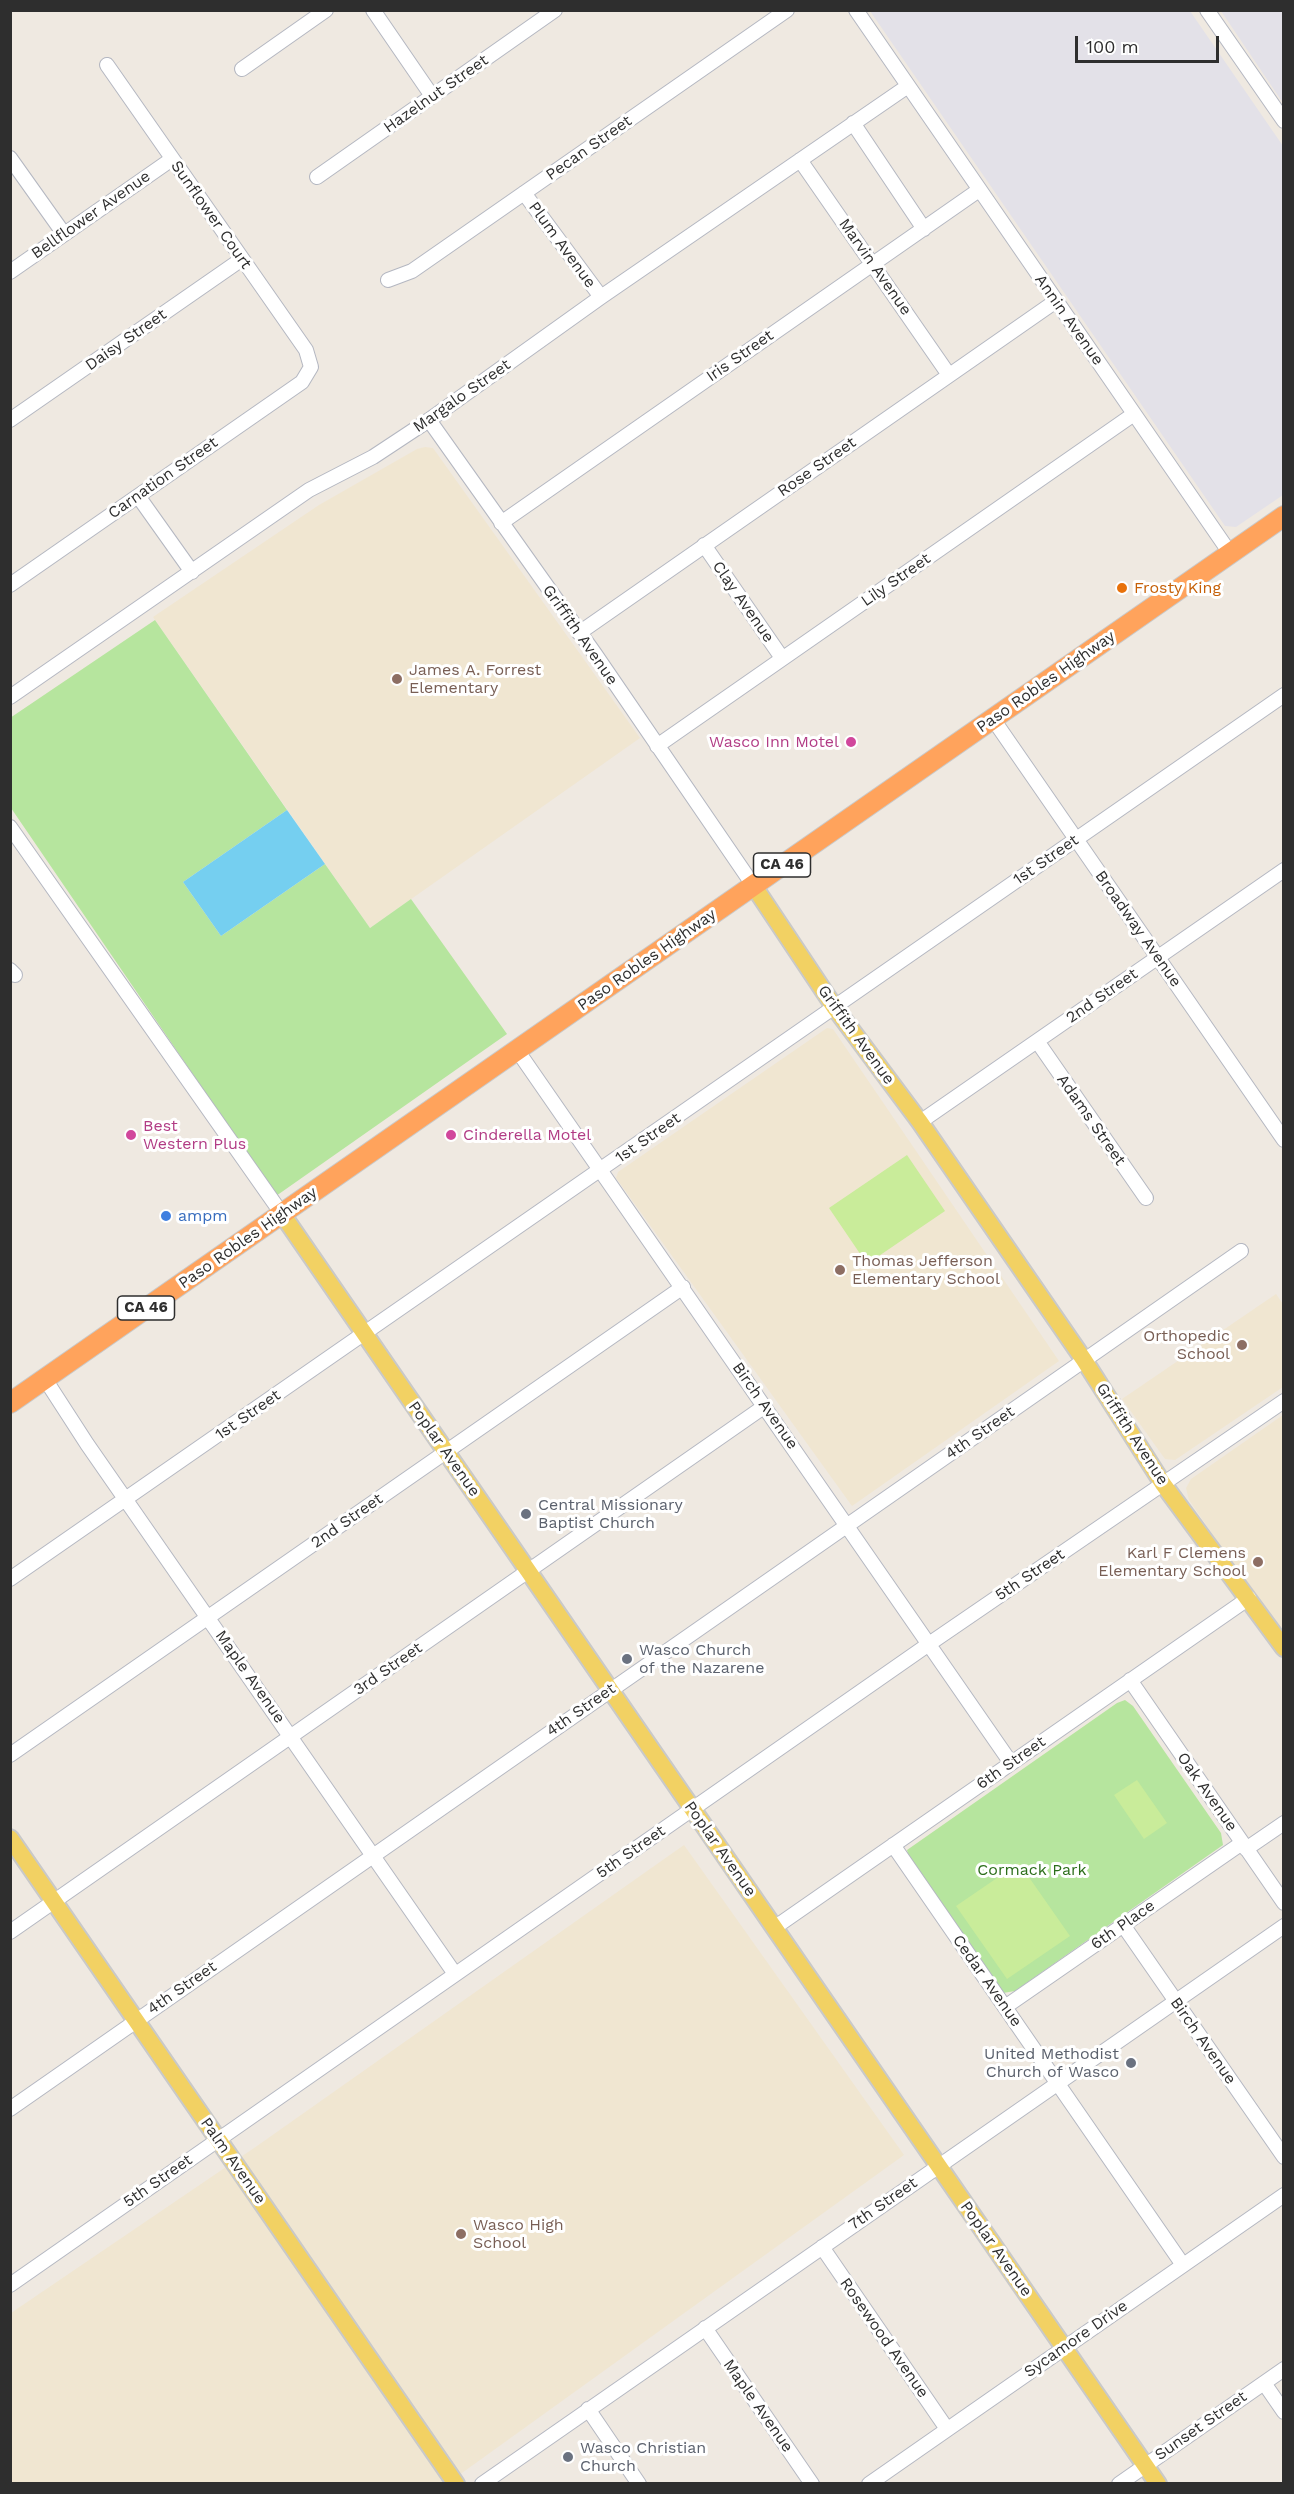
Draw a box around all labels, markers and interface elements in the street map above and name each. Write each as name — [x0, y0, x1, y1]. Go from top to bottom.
scale bar — [1078, 24, 1222, 62]
text: 100 m — [1086, 36, 1139, 57]
street label: Hazelnut Street — [380, 51, 492, 137]
street label: Pecan Street — [542, 111, 636, 185]
street label: Sunflower Court — [166, 157, 256, 273]
street label: Bellflower Avenue — [28, 167, 154, 263]
street label: Plum Avenue — [524, 198, 600, 292]
street label: Marvin Avenue — [835, 215, 915, 319]
street label: Annin Avenue — [1031, 271, 1107, 369]
street label: Daisy Street — [82, 305, 170, 375]
street label: Iris Street — [703, 326, 777, 386]
street label: Margalo Street — [410, 355, 514, 437]
street label: Carnation Street — [105, 433, 221, 523]
street label: Rose Street — [774, 433, 860, 501]
street label: Lily Street — [858, 549, 934, 611]
street label: Clay Avenue — [708, 558, 778, 646]
place label: Frosty King — [1134, 578, 1221, 598]
street label: Griffith Avenue — [538, 581, 622, 689]
marker: Frosty King — [1115, 581, 1129, 595]
street label: Paso Robles Highway — [973, 627, 1119, 737]
place label: James A. Forrest Elementary — [409, 660, 541, 698]
marker: James A. Forrest Elementary — [390, 672, 404, 686]
place label: Wasco Inn Motel — [709, 732, 839, 752]
marker: Wasco Inn Motel — [844, 735, 858, 749]
street label: 1st Street — [1010, 831, 1082, 889]
road number: CA 46 — [754, 853, 810, 877]
street label: Broadway Avenue — [1091, 867, 1185, 991]
street label: Paso Robles Highway — [574, 905, 720, 1015]
street label: 2nd Street — [1063, 964, 1141, 1028]
street label: Griffith Avenue — [814, 982, 898, 1088]
street label: Adams Street — [1053, 1071, 1129, 1169]
street label: 1st Street — [612, 1109, 684, 1167]
place label: Best Western Plus — [143, 1116, 246, 1154]
place label: Cinderella Motel — [463, 1125, 591, 1145]
marker: Best Western Plus — [124, 1128, 138, 1142]
marker: Cinderella Motel — [444, 1128, 458, 1142]
street label: Paso Robles Highway — [175, 1183, 321, 1293]
place label: ampm — [178, 1206, 228, 1226]
marker: ampm — [159, 1209, 173, 1223]
place label: Thomas Jefferson Elementary School — [852, 1251, 1000, 1289]
marker: Thomas Jefferson Elementary School — [833, 1263, 847, 1277]
road number: CA 46 — [118, 1296, 174, 1320]
place label: Orthopedic School — [1143, 1326, 1230, 1364]
marker: Orthopedic School — [1235, 1338, 1249, 1352]
street label: Birch Avenue — [728, 1359, 802, 1453]
street label: Griffith Avenue — [1092, 1379, 1172, 1489]
street label: 1st Street — [212, 1386, 284, 1444]
street label: Poplar Avenue — [404, 1398, 484, 1500]
street label: 4th Street — [942, 1402, 1018, 1464]
street label: 2nd Street — [308, 1489, 386, 1553]
place label: Central Missionary Baptist Church — [538, 1495, 683, 1533]
marker: Central Missionary Baptist Church — [519, 1507, 533, 1521]
place label: Karl F Clemens Elementary School — [1098, 1543, 1246, 1581]
street label: 5th Street — [992, 1545, 1068, 1605]
marker: Karl F Clemens Elementary School — [1251, 1555, 1265, 1569]
street label: Maple Avenue — [211, 1627, 289, 1727]
street label: 3rd Street — [350, 1638, 426, 1700]
place label: Wasco Church of the Nazarene — [639, 1640, 764, 1678]
marker: Wasco Church of the Nazarene — [620, 1652, 634, 1666]
street label: 4th Street — [543, 1679, 619, 1741]
street label: 6th Street — [973, 1732, 1049, 1794]
street label: Oak Avenue — [1173, 1749, 1241, 1835]
street label: Poplar Avenue — [680, 1798, 760, 1900]
street label: 5th Street — [593, 1821, 669, 1883]
park label: Cormack Park — [977, 1860, 1087, 1880]
street label: 6th Place — [1087, 1896, 1159, 1954]
street label: Cedar Avenue — [948, 1931, 1026, 2031]
street label: 4th Street — [144, 1957, 220, 2019]
street label: Birch Avenue — [1166, 1994, 1240, 2088]
place label: United Methodist Church of Wasco — [984, 2044, 1119, 2082]
marker: United Methodist Church of Wasco — [1124, 2056, 1138, 2070]
street label: Palm Avenue — [196, 2114, 270, 2208]
street label: 5th Street — [120, 2150, 196, 2212]
street label: 7th Street — [845, 2173, 921, 2235]
street label: Poplar Avenue — [956, 2198, 1036, 2300]
place label: Wasco High School — [473, 2215, 564, 2253]
marker: Wasco High School — [454, 2227, 468, 2241]
street label: Rosewood Avenue — [835, 2274, 933, 2402]
street label: Sycamore Drive — [1021, 2296, 1131, 2382]
street label: Maple Avenue — [719, 2356, 797, 2456]
street label: Sunset Street — [1151, 2387, 1251, 2465]
place label: Wasco Christian Church — [580, 2438, 706, 2476]
marker: Wasco Christian Church — [561, 2450, 575, 2464]

